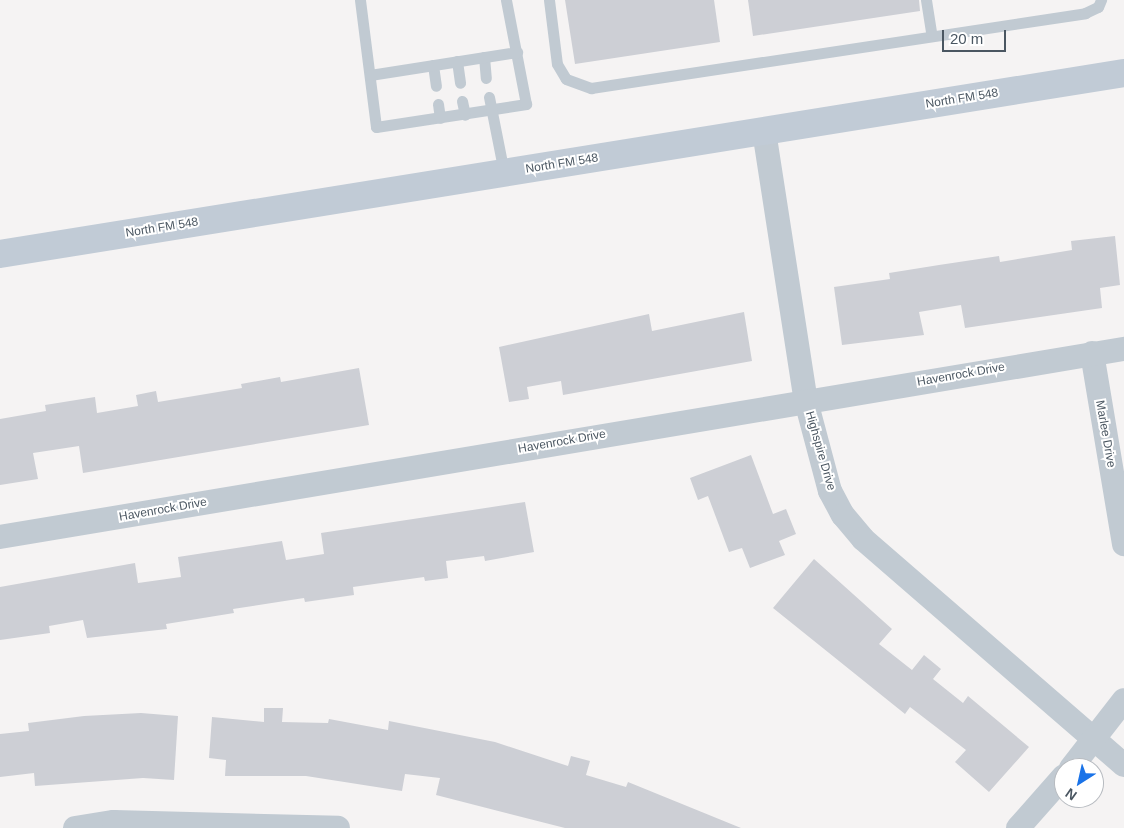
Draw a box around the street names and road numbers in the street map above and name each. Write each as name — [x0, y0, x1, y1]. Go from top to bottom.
street label: North FM 548 — [925, 86, 999, 112]
street label: North FM 548 — [525, 151, 599, 177]
street label: North FM 548 — [125, 215, 199, 241]
street label: Havenrock Drive — [916, 360, 1006, 390]
street label: Marlee Drive — [1092, 399, 1118, 469]
street label: Highspire Drive — [802, 410, 838, 492]
street label: Havenrock Drive — [517, 427, 607, 457]
street label: Havenrock Drive — [118, 495, 208, 525]

